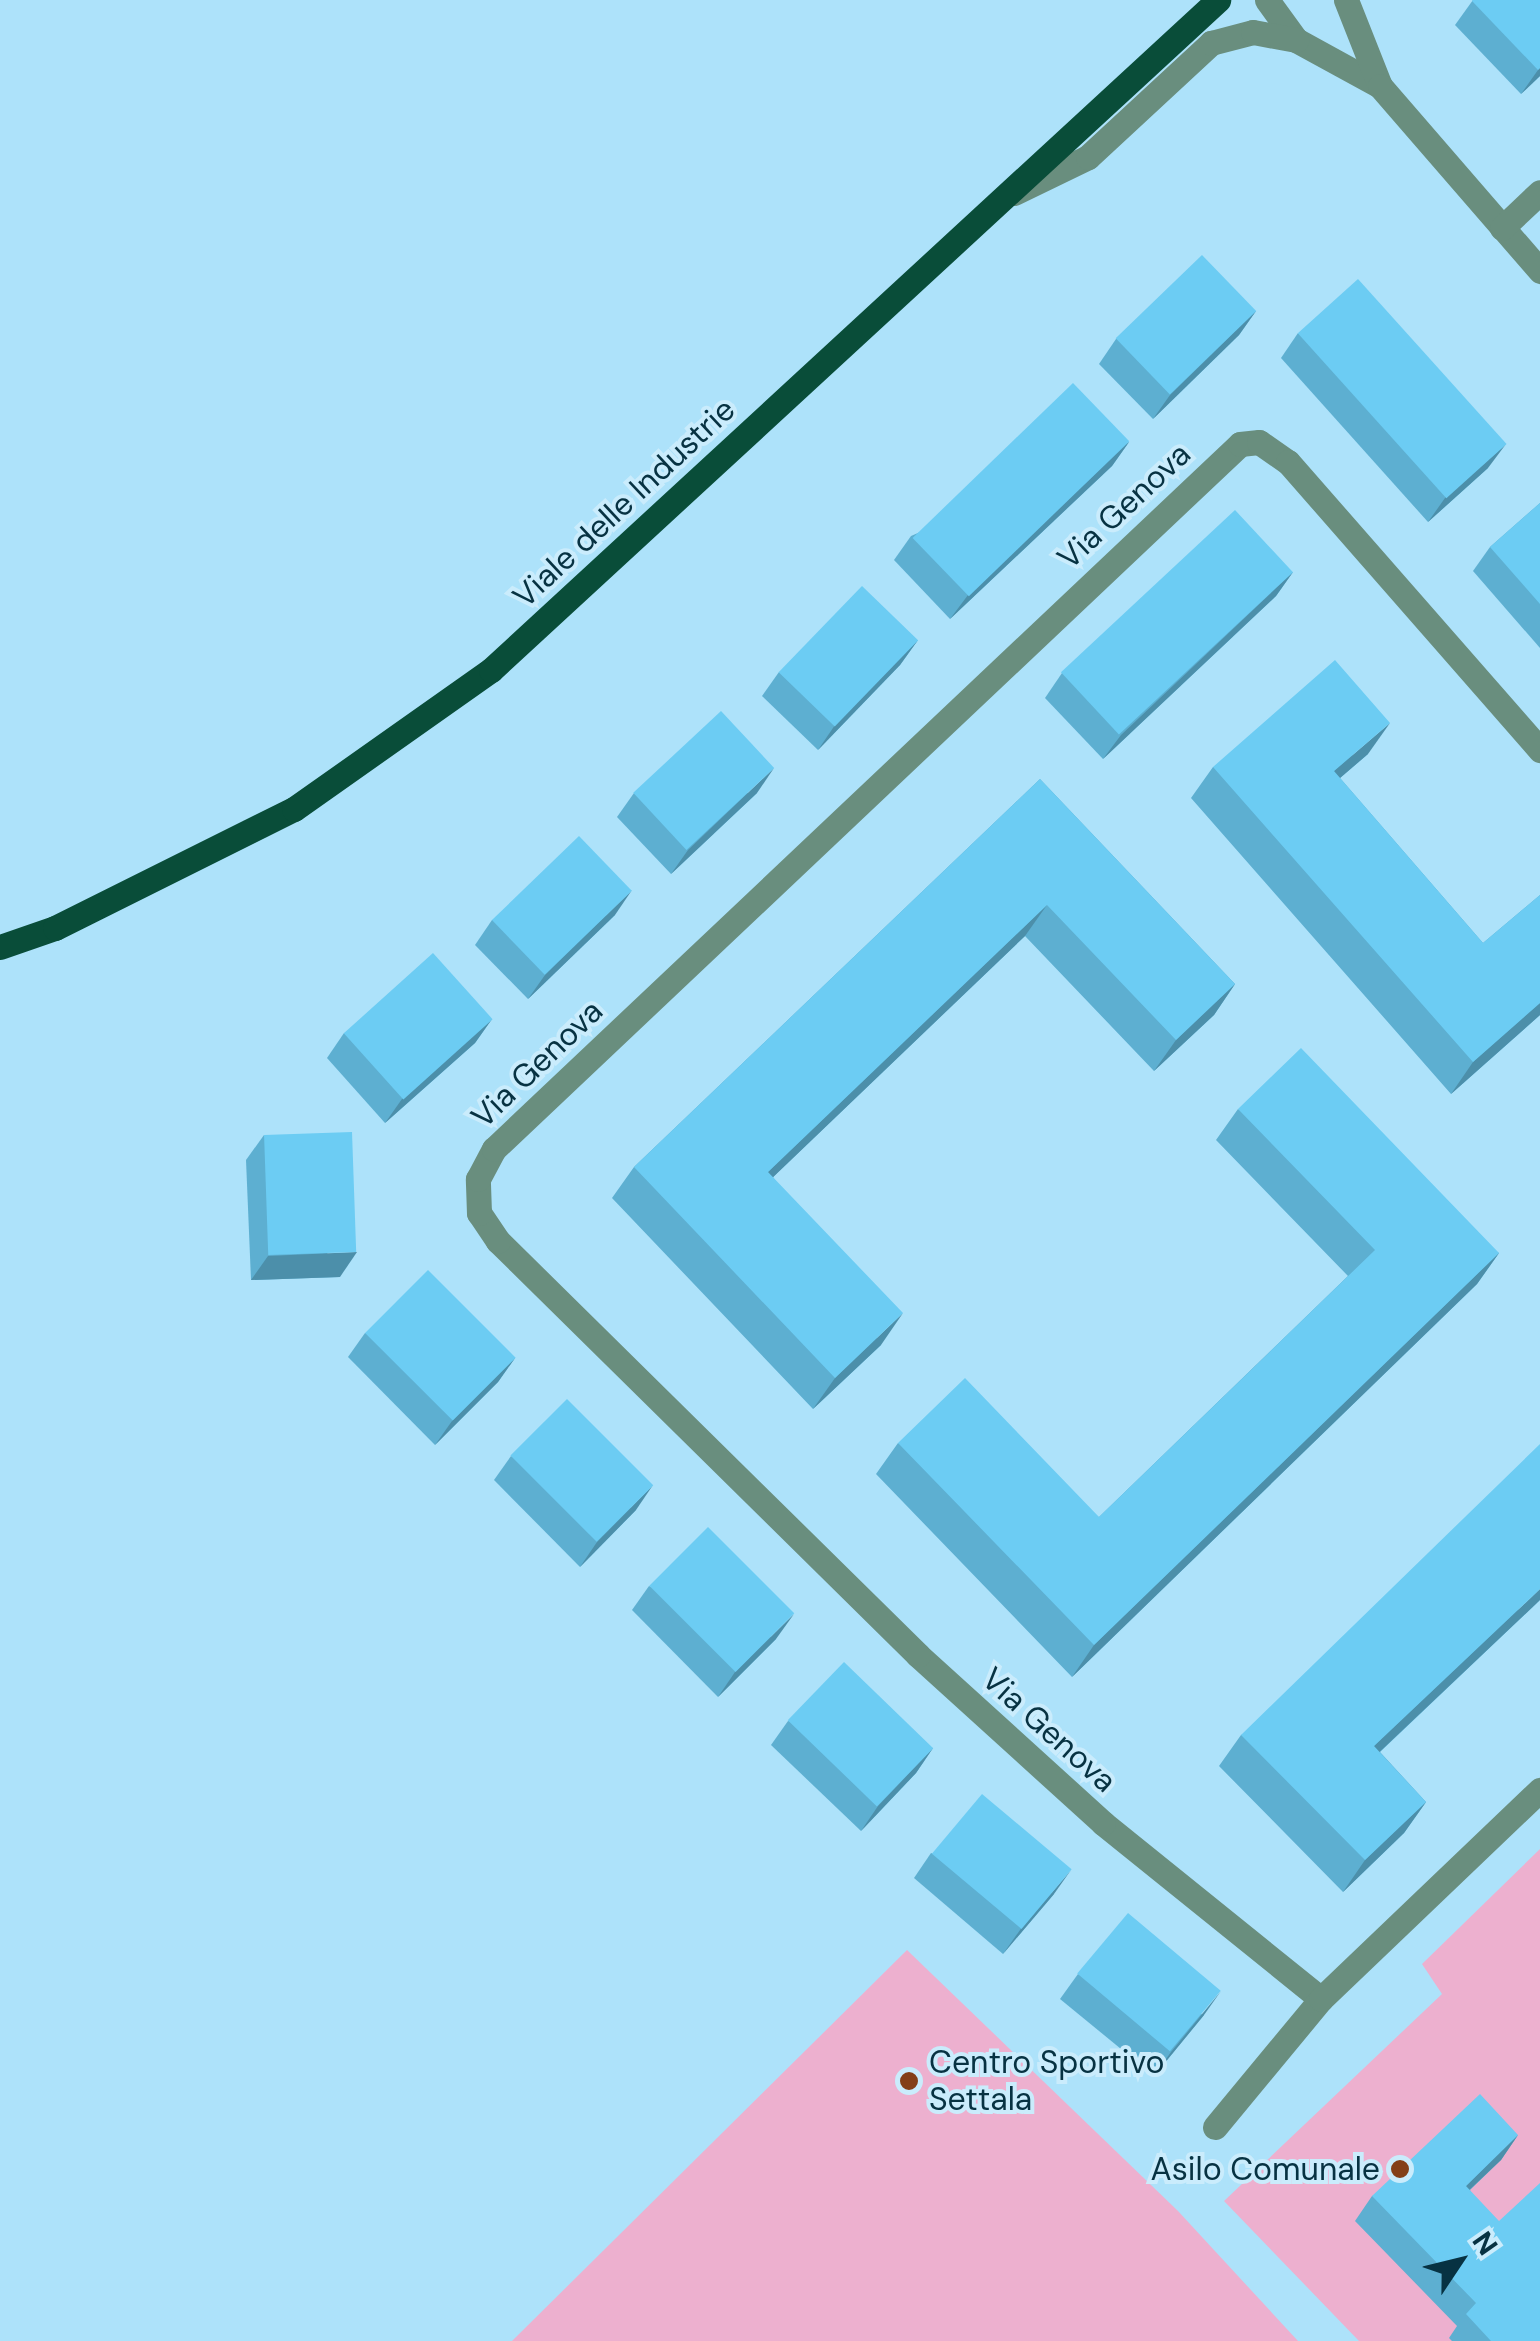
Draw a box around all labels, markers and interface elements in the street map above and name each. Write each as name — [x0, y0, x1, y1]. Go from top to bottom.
street label: Viale delle Industrie — [505, 390, 743, 616]
street label: Via Genova — [1050, 435, 1198, 577]
street label: Via Genova — [463, 992, 611, 1136]
street label: Via Genova — [974, 1660, 1124, 1800]
place label: Centro Sportivo Settala — [929, 2044, 1164, 2119]
marker: Centro Sportivo Settala — [898, 2070, 920, 2092]
place label: Asilo Comunale — [1151, 2150, 1380, 2188]
marker: Asilo Comunale — [1389, 2158, 1411, 2180]
north arrow — [1410, 2211, 1510, 2311]
text: N — [1464, 2225, 1506, 2262]

